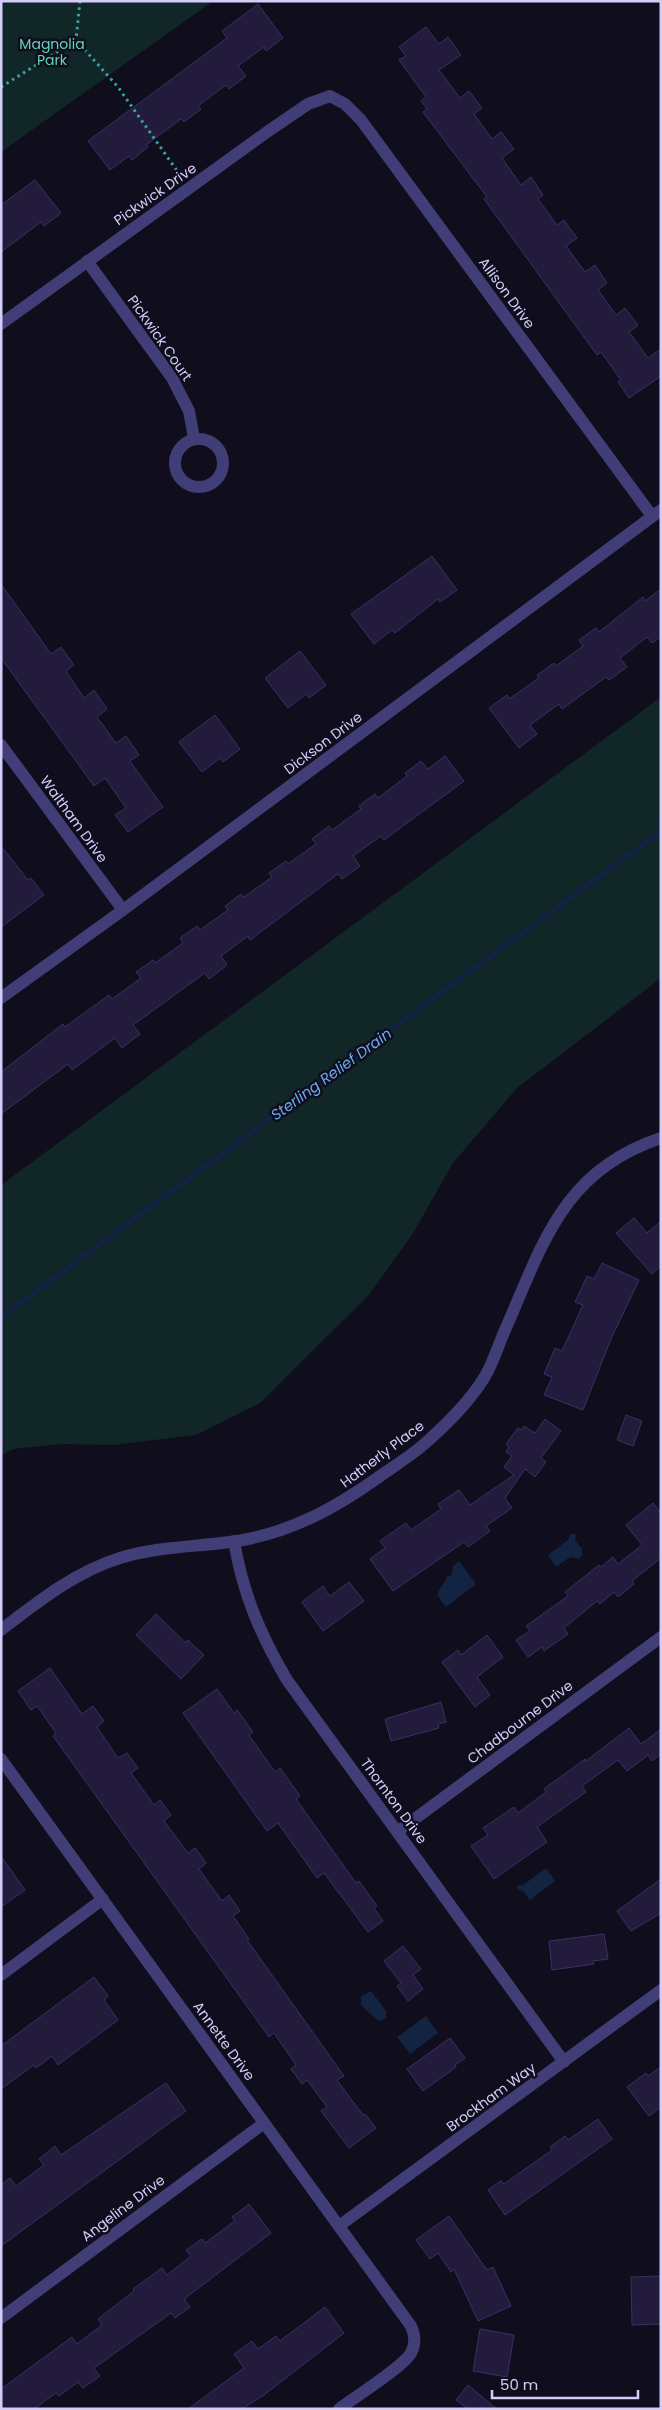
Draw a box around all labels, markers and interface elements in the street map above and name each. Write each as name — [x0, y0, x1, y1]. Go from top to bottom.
park label: Magnolia Park — [19, 34, 85, 70]
street label: Pickwick Drive — [110, 158, 201, 230]
street label: Allison Drive — [474, 253, 540, 333]
street label: Pickwick Court — [123, 291, 197, 385]
street label: Dickson Drive — [280, 707, 366, 779]
street label: Waltham Drive — [36, 771, 113, 867]
water label: Sterling Relief Drain — [266, 1023, 396, 1125]
street label: Hatherly Place — [336, 1416, 428, 1492]
street label: Chadbourne Drive — [463, 1675, 577, 1768]
street label: Thornton Drive — [356, 1754, 432, 1848]
street label: Annette Drive — [188, 1997, 260, 2085]
street label: Brockham Way — [442, 2058, 540, 2136]
street label: Angeline Drive — [77, 2170, 169, 2246]
scale bar — [492, 2368, 638, 2400]
text: 50 m — [500, 2374, 538, 2395]

